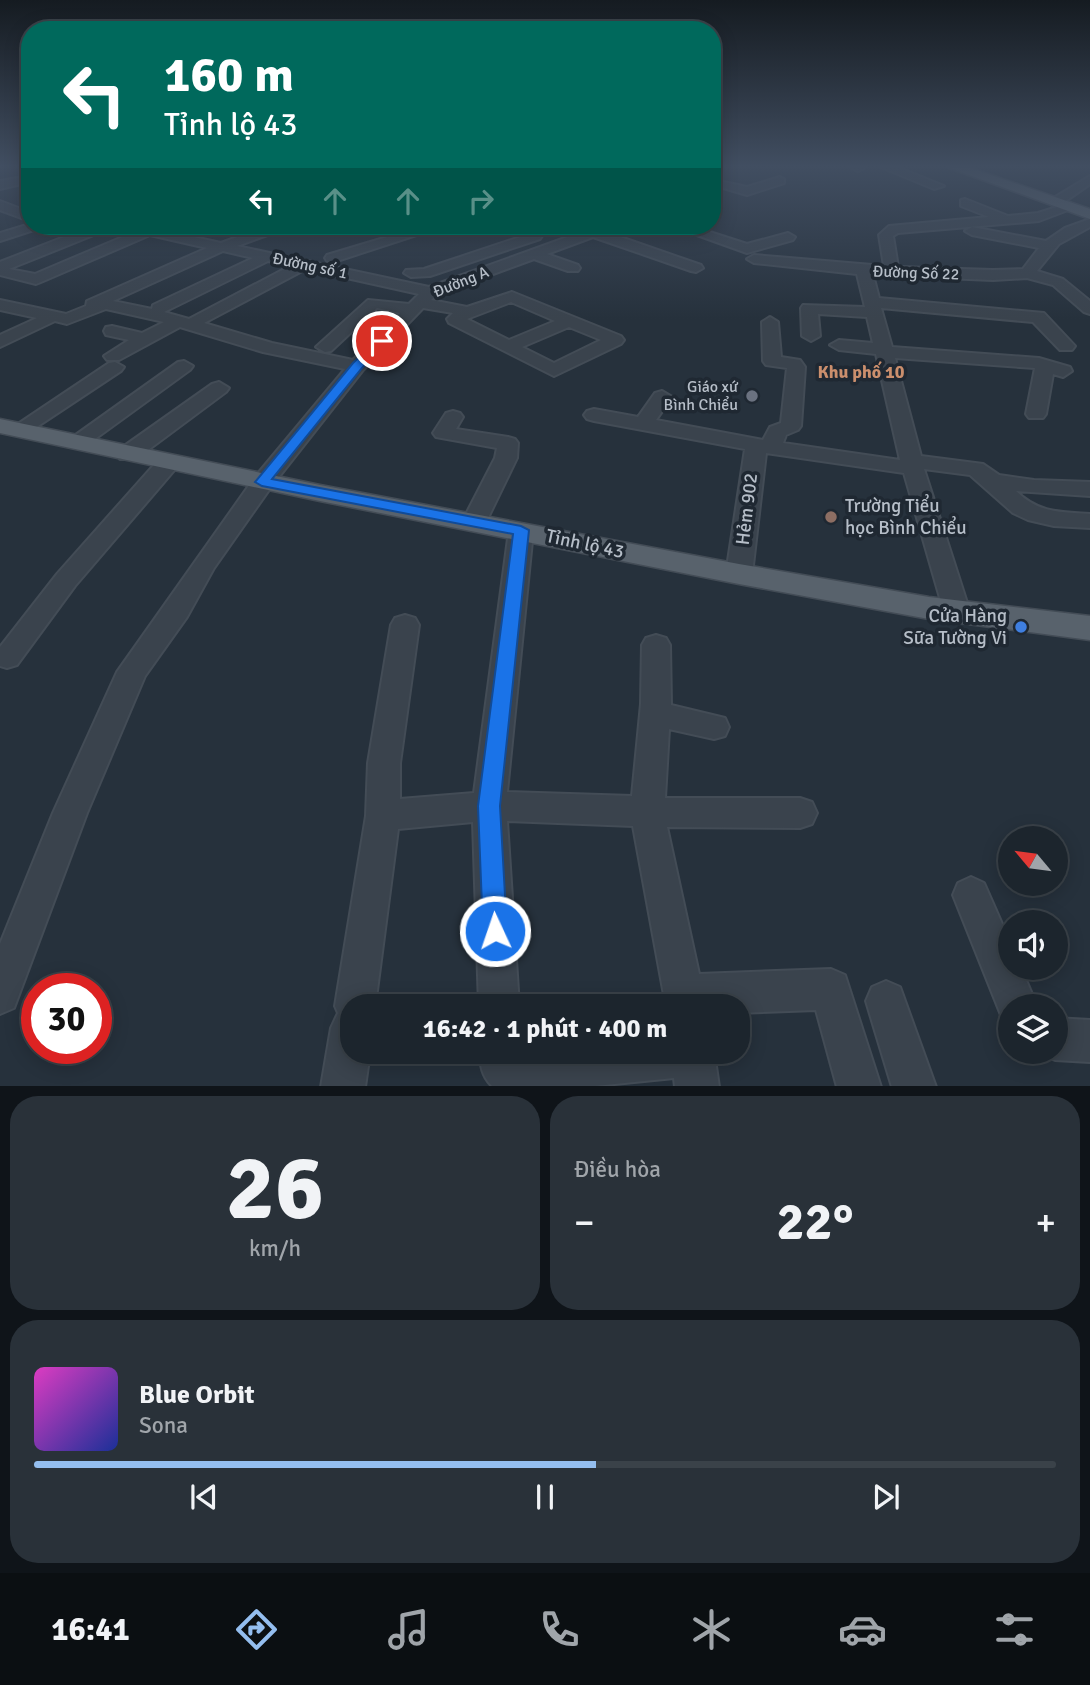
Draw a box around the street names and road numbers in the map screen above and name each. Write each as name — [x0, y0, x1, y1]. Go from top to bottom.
street label: Đường số 1 — [271, 248, 349, 284]
street label: Đường Số 22 — [872, 261, 960, 285]
street label: Đường A — [430, 262, 492, 302]
street label: Hẻm 902 — [731, 472, 763, 546]
street label: Tỉnh lộ 43 — [544, 524, 626, 564]

